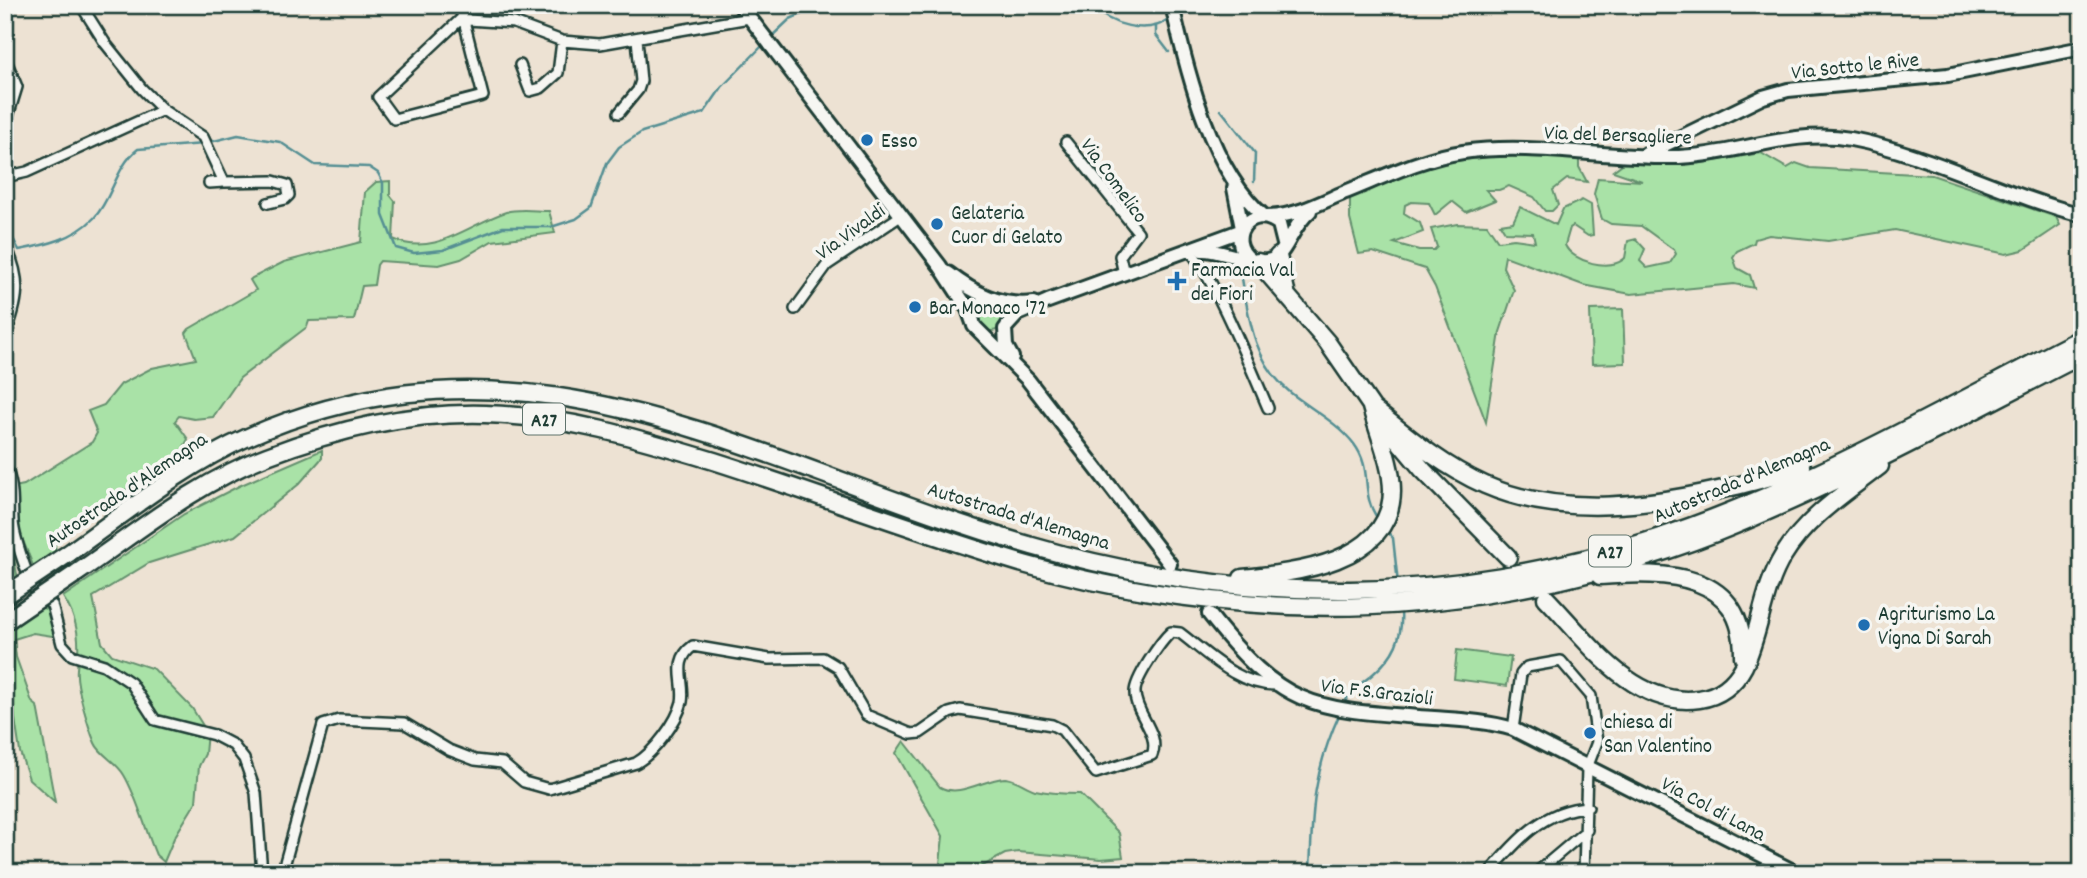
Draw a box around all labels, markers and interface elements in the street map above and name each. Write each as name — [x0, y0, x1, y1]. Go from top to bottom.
street label: Via Sotto le Rive — [1790, 46, 1921, 90]
street label: Via del Bersagliere — [1544, 119, 1692, 155]
place label: Esso — [881, 128, 918, 158]
marker: Esso — [859, 132, 875, 148]
street label: Via Comelico — [1071, 133, 1154, 230]
street label: Via Vivaldi — [811, 198, 893, 269]
place label: Gelateria Cuor di Gelato — [951, 200, 1063, 254]
marker: Gelateria Cuor di Gelato — [929, 216, 945, 232]
place label: Farmacia Val dei Fiori — [1191, 257, 1294, 311]
marker: Farmacia Val dei Fiori — [1169, 273, 1185, 289]
place label: Bar Monaco '72 — [929, 295, 1047, 325]
marker: Bar Monaco '72 — [907, 299, 923, 315]
road number: A27 — [523, 404, 565, 434]
street label: Autostrada d'Alemagna — [41, 426, 215, 557]
street label: Autostrada d'Alemagna — [1649, 431, 1836, 533]
street label: Autostrada d'Alemagna — [923, 476, 1114, 560]
road number: A27 — [1589, 536, 1631, 566]
place label: Agriturismo La Vigna Di Sarah — [1878, 601, 1996, 655]
marker: Agriturismo La Vigna Di Sarah — [1856, 617, 1872, 633]
street label: Via F.S.Grazioli — [1319, 672, 1434, 716]
place label: chiesa di San Valentino — [1604, 709, 1712, 763]
marker: chiesa di San Valentino — [1582, 725, 1598, 741]
street label: Via Col di Lana — [1655, 770, 1771, 851]

